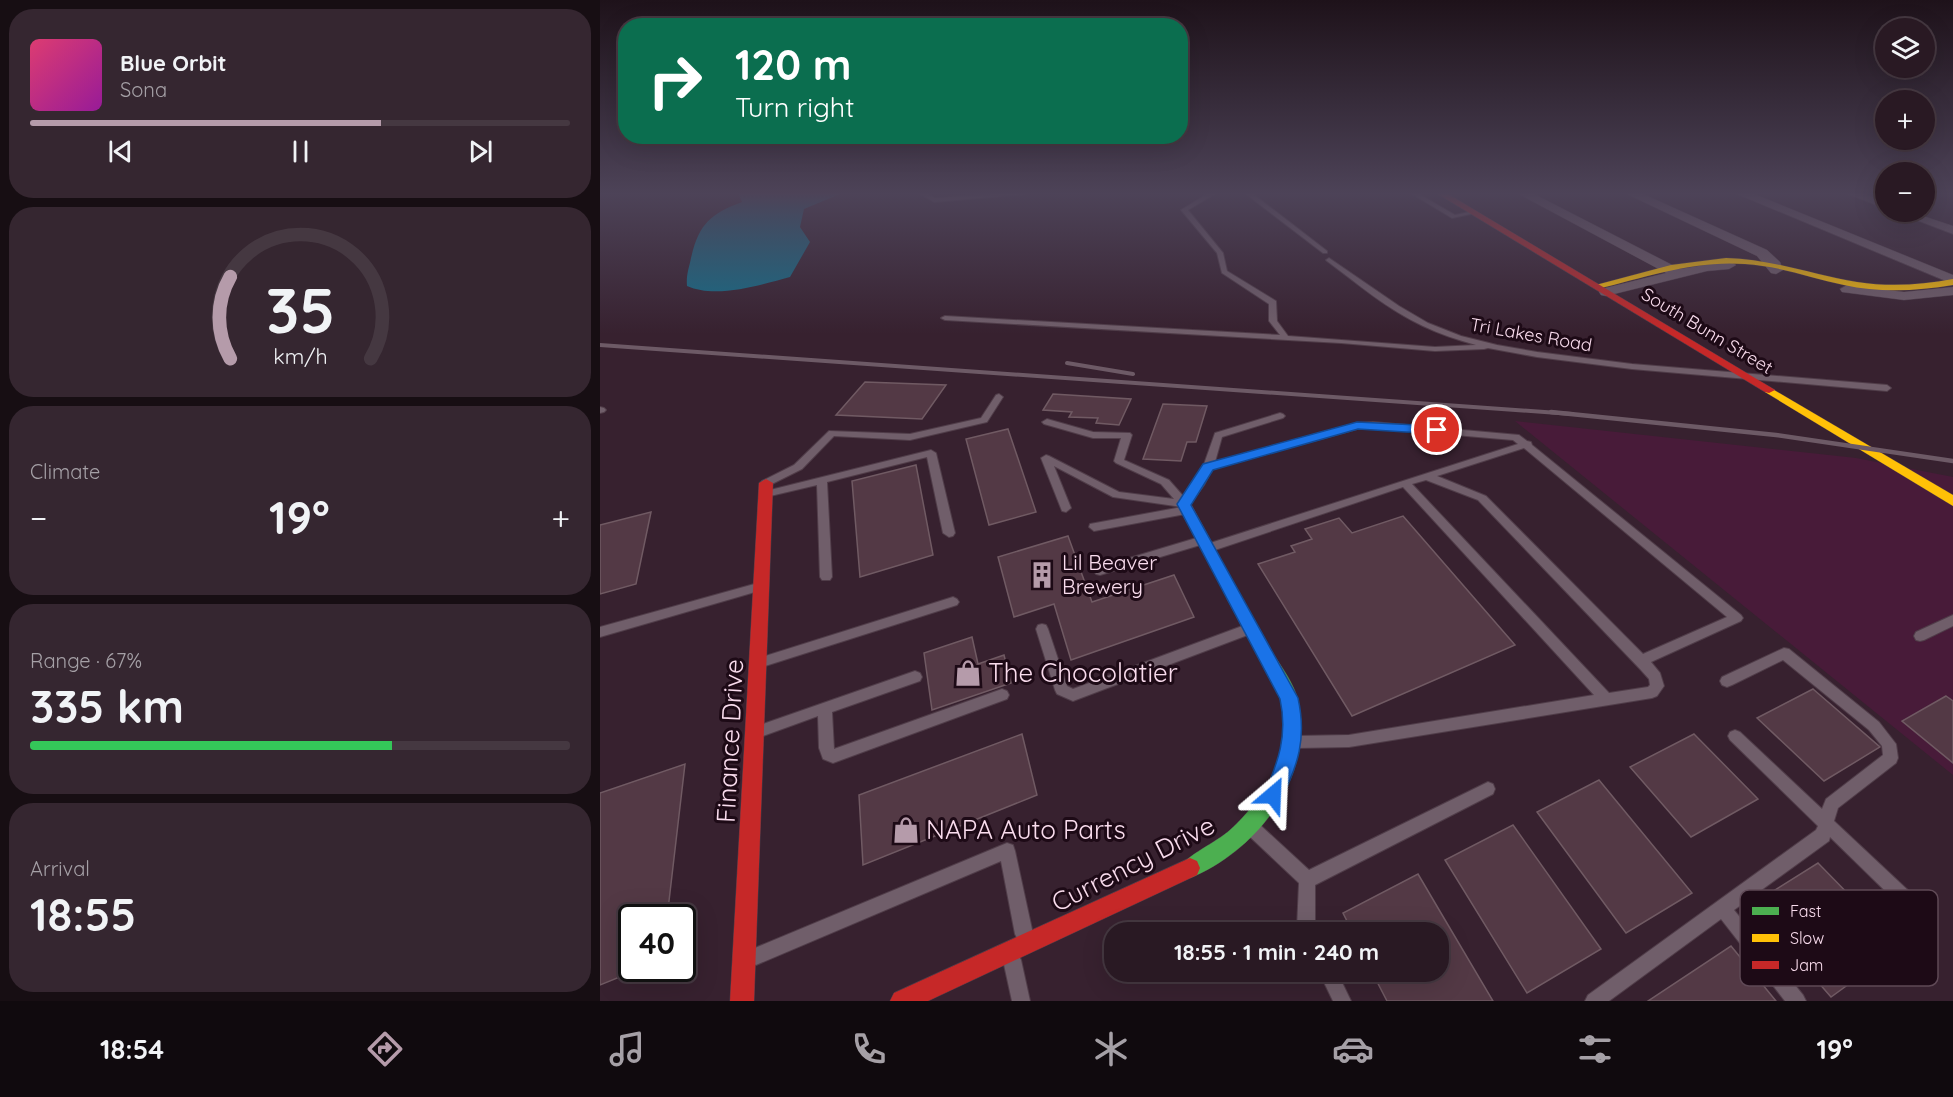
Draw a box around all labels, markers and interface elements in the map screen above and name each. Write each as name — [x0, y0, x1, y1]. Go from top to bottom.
map controls — [1875, 18, 1935, 222]
button: layers — [1875, 18, 1935, 78]
text: 120 m — [735, 38, 852, 91]
icon: right — [636, 42, 714, 120]
text: Blue Orbit — [120, 49, 226, 77]
text: Sona — [120, 77, 167, 102]
text: Turn right — [735, 90, 854, 124]
button: + — [1875, 90, 1935, 150]
icon: previous — [104, 135, 137, 168]
icon: pause — [284, 135, 317, 168]
icon: next — [464, 135, 497, 168]
button: − — [1875, 162, 1935, 222]
text: 35 — [265, 271, 335, 349]
street label: South Bunn Street — [1637, 282, 1777, 379]
street label: Tri Lakes Road — [1468, 312, 1594, 357]
text: km/h — [273, 344, 327, 370]
pin — [1411, 404, 1462, 455]
icon: arrive — [1420, 413, 1453, 446]
text: Climate — [30, 459, 100, 484]
text: 19° — [269, 489, 330, 545]
text: − — [30, 497, 47, 538]
text: + — [551, 497, 570, 538]
place label: Lil Beaver Brewery — [1062, 549, 1157, 599]
building icon: Lil Beaver Brewery — [1027, 560, 1057, 590]
text: Range · 67% — [30, 648, 142, 673]
place label: The Chocolatier — [988, 656, 1178, 689]
street label: Finance Drive — [709, 658, 750, 824]
shop icon: The Chocolatier — [953, 658, 983, 688]
text: 335 km — [30, 678, 184, 734]
position arrow — [1241, 763, 1305, 827]
street label: Currency Drive — [1046, 808, 1220, 919]
place label: NAPA Auto Parts — [926, 813, 1126, 846]
shop icon: NAPA Auto Parts — [891, 815, 921, 845]
text: Arrival — [30, 856, 90, 881]
text: 18:55 — [30, 886, 136, 942]
legend — [1740, 890, 1938, 986]
text: Fast — [1790, 901, 1821, 921]
speed limit sign: 40 — [618, 904, 696, 982]
text: Slow — [1790, 928, 1824, 948]
text: 18:55 · 1 min · 240 m — [1174, 938, 1379, 966]
text: Jam — [1790, 955, 1823, 975]
icon: directions — [364, 1028, 406, 1070]
icon: music — [606, 1028, 648, 1070]
icon: phone — [848, 1028, 890, 1070]
icon: climate — [1090, 1028, 1132, 1070]
icon: car — [1332, 1028, 1374, 1070]
icon: filters — [1574, 1028, 1616, 1070]
text: 18:54 — [100, 1032, 164, 1066]
text: 19° — [1816, 1032, 1853, 1066]

